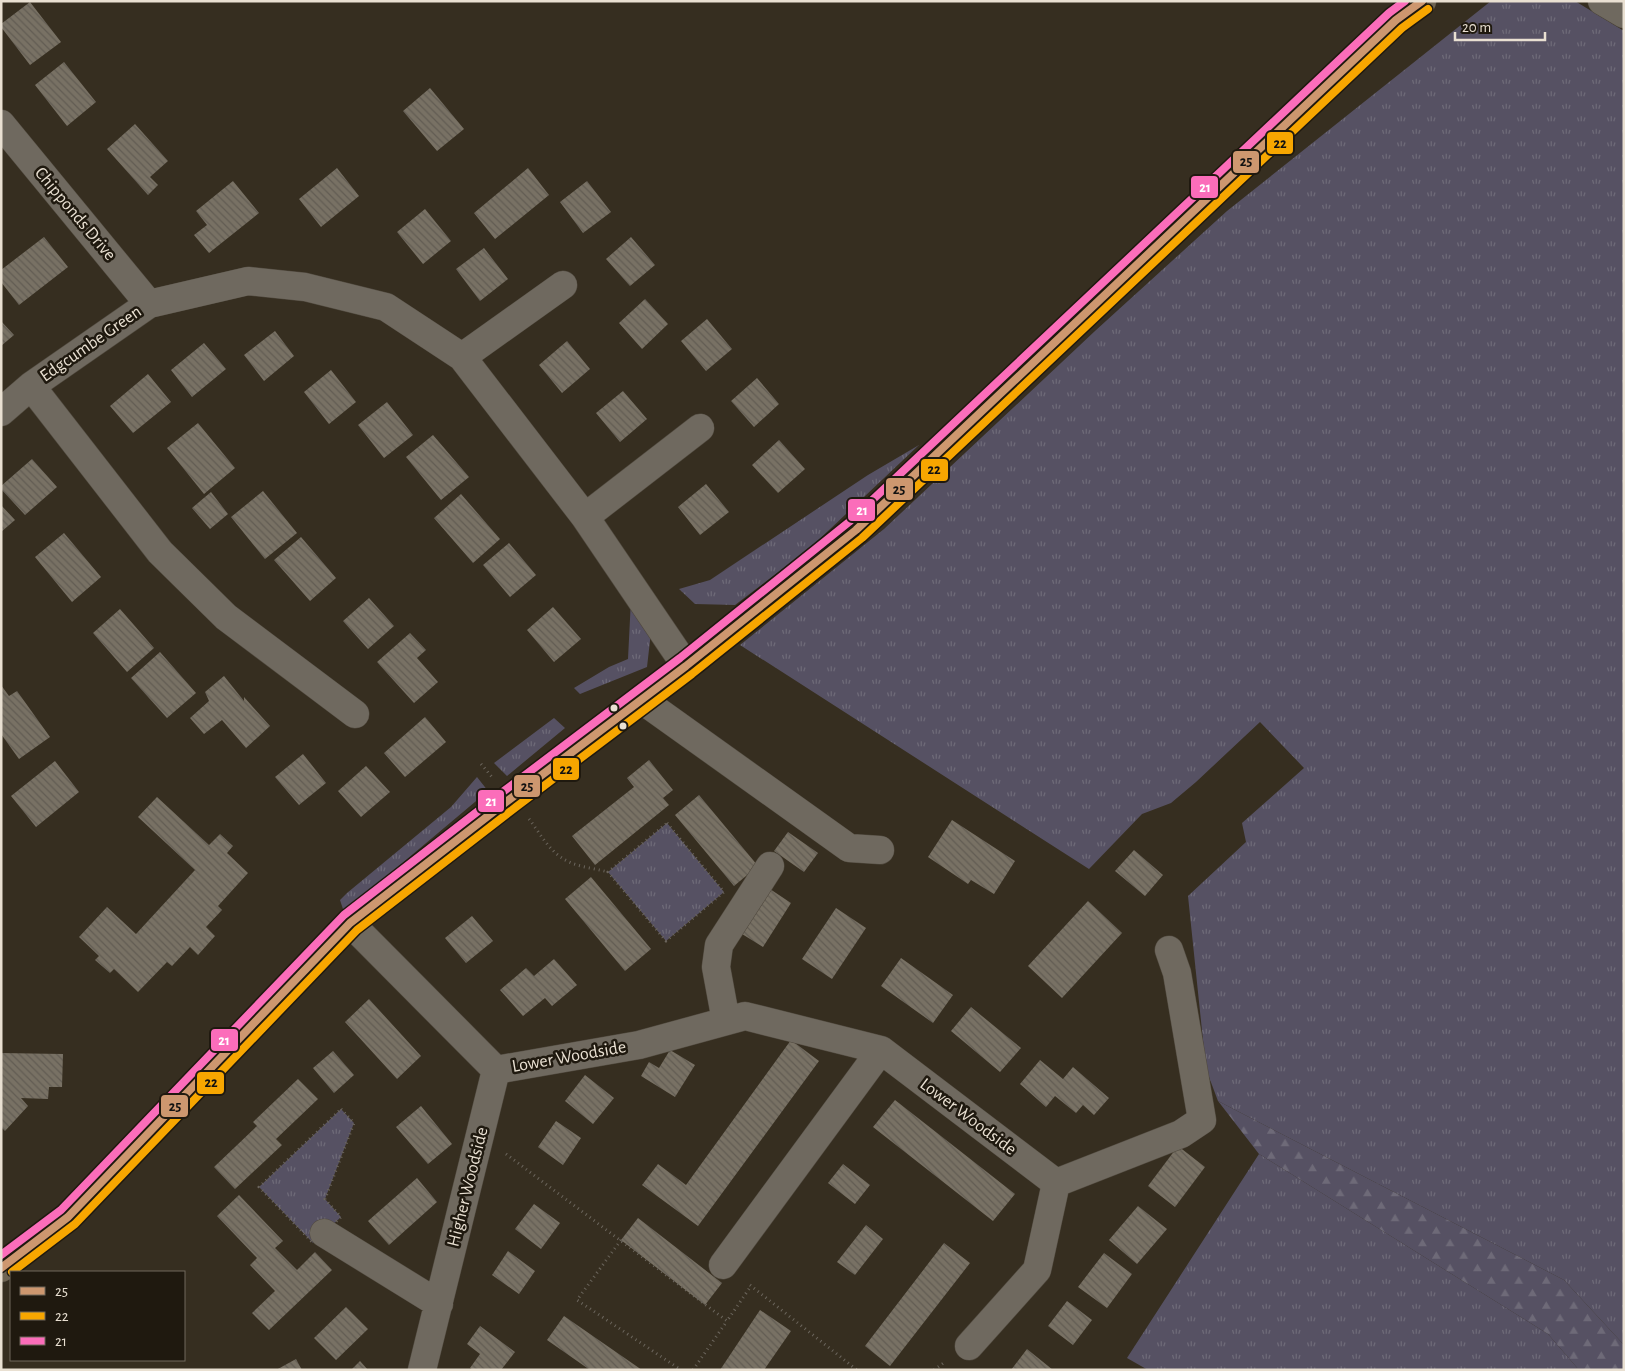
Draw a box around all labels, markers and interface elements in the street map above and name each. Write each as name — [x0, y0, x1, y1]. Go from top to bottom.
scale bar — [1455, 10, 1545, 42]
text: 20 m — [1462, 20, 1491, 35]
line badge: 22 — [1266, 131, 1294, 155]
text: 22 — [1273, 137, 1287, 151]
line badge: 25 — [1232, 150, 1260, 174]
text: 25 — [1240, 155, 1252, 169]
street label: Chipponds Drive — [31, 164, 119, 264]
line badge: 21 — [1190, 175, 1219, 199]
text: 21 — [1199, 181, 1211, 195]
street label: Edgcumbe Green — [37, 302, 145, 386]
line badge: 22 — [920, 458, 949, 482]
text: 22 — [927, 463, 941, 477]
line badge: 25 — [885, 477, 914, 501]
text: 25 — [893, 483, 905, 497]
line badge: 21 — [847, 498, 876, 522]
text: 21 — [856, 504, 868, 518]
unlabelled marker — [609, 703, 619, 713]
unlabelled marker — [618, 721, 628, 731]
line badge: 22 — [552, 757, 580, 781]
text: 22 — [559, 763, 573, 777]
line badge: 25 — [513, 774, 541, 798]
text: 25 — [521, 780, 533, 794]
line badge: 21 — [477, 789, 505, 813]
text: 21 — [485, 795, 497, 809]
line badge: 21 — [210, 1028, 239, 1052]
text: 21 — [218, 1034, 230, 1048]
street label: Lower Woodside — [510, 1038, 628, 1076]
line badge: 22 — [196, 1071, 225, 1095]
street label: Lower Woodside — [916, 1075, 1020, 1159]
text: 22 — [204, 1076, 218, 1090]
line badge: 25 — [160, 1094, 189, 1118]
text: 25 — [169, 1100, 181, 1114]
street label: Higher Woodside — [444, 1125, 492, 1249]
legend — [10, 1271, 185, 1361]
text: 25 — [55, 1284, 68, 1299]
text: 22 — [55, 1309, 69, 1324]
text: 21 — [55, 1334, 67, 1349]

